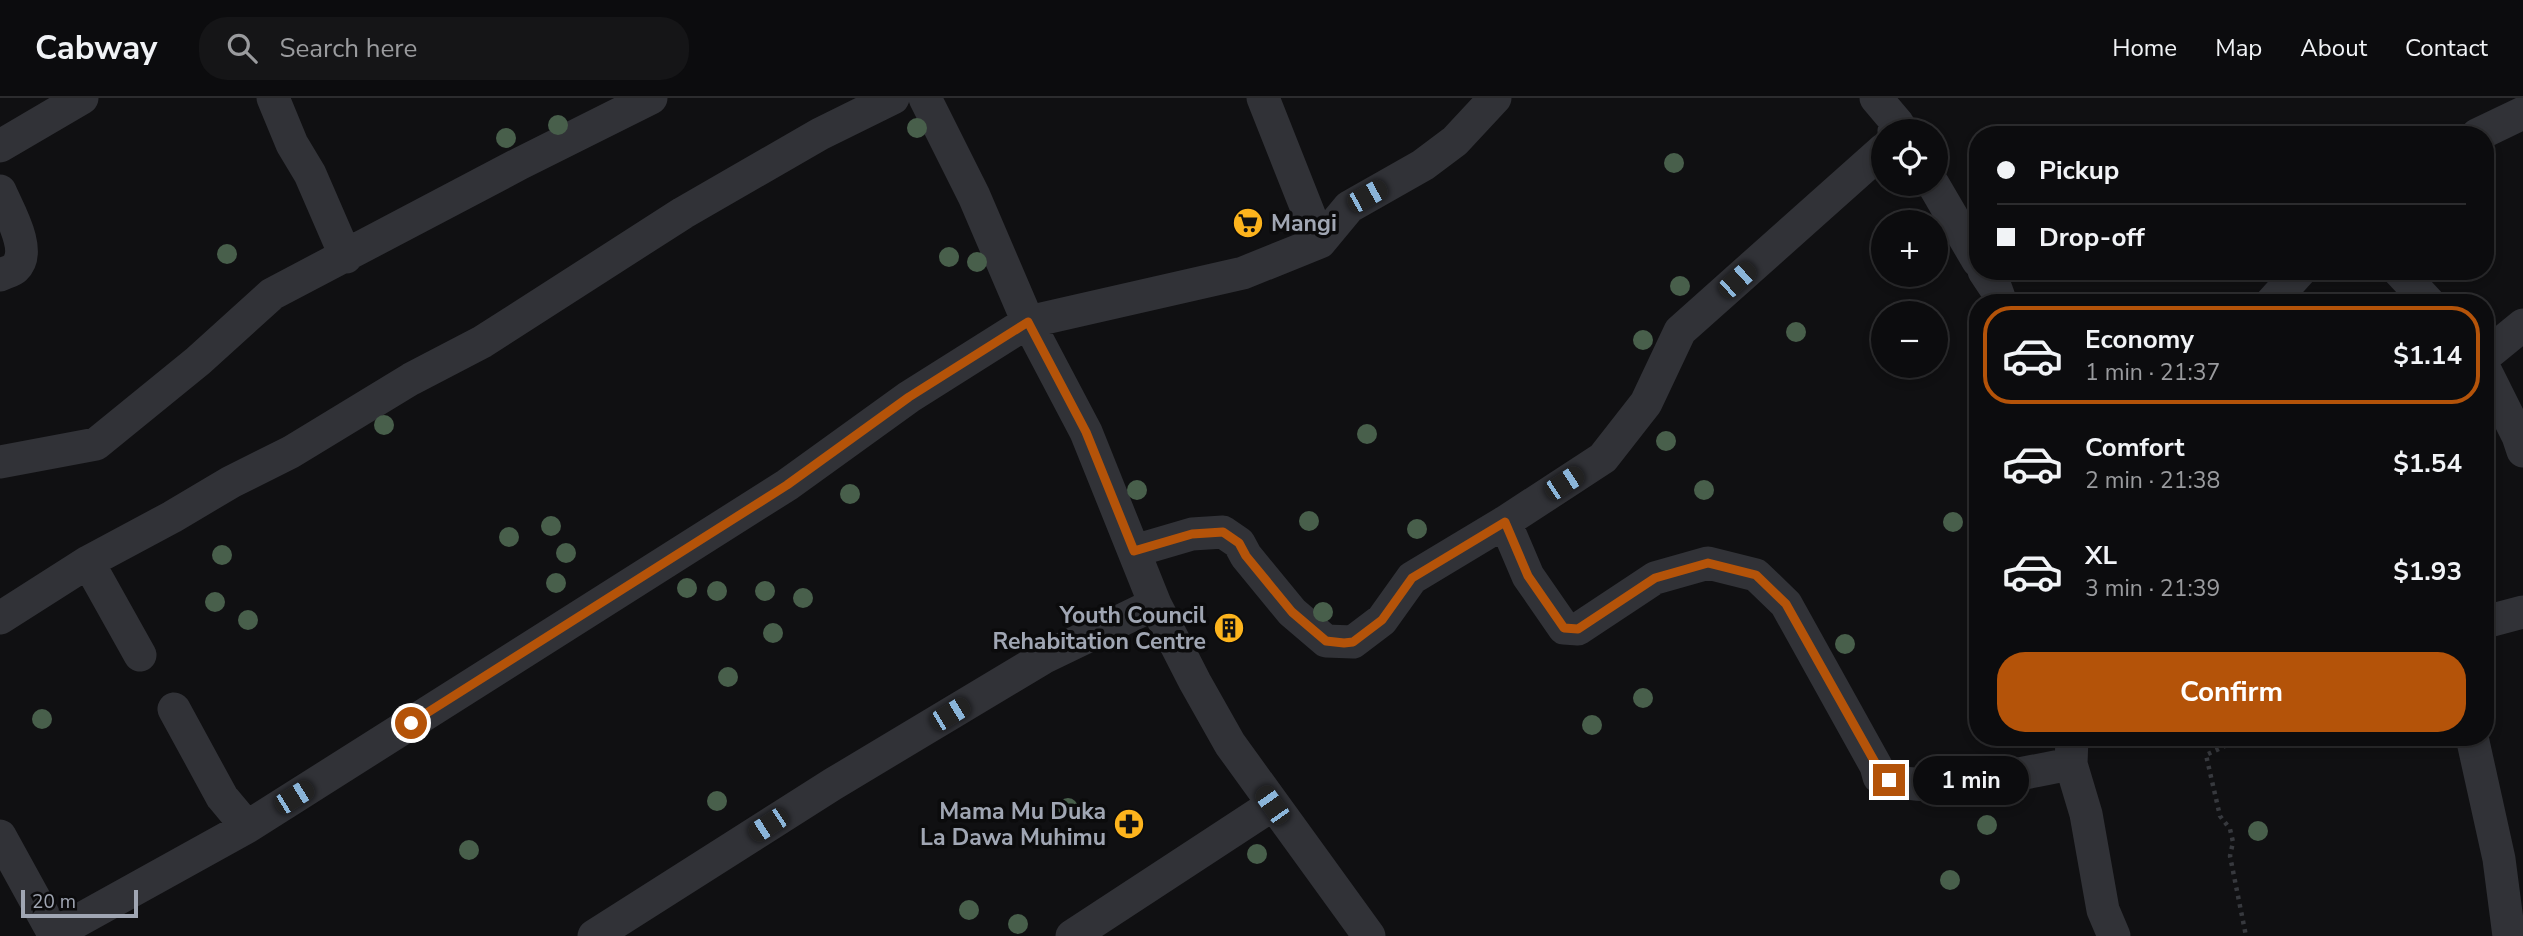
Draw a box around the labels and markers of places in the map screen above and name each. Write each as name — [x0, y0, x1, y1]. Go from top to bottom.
supermarket icon: Mangi — [1231, 206, 1265, 240]
place label: Mangi — [1271, 208, 1337, 239]
place label: Youth Council Rehabitation Centre — [992, 600, 1207, 657]
building icon: Youth Council Rehabitation Centre — [1212, 611, 1246, 645]
place label: Mama Mu Duka La Dawa Muhimu — [920, 796, 1106, 853]
pharmacy icon: Mama Mu Duka La Dawa Muhimu — [1112, 807, 1146, 841]

